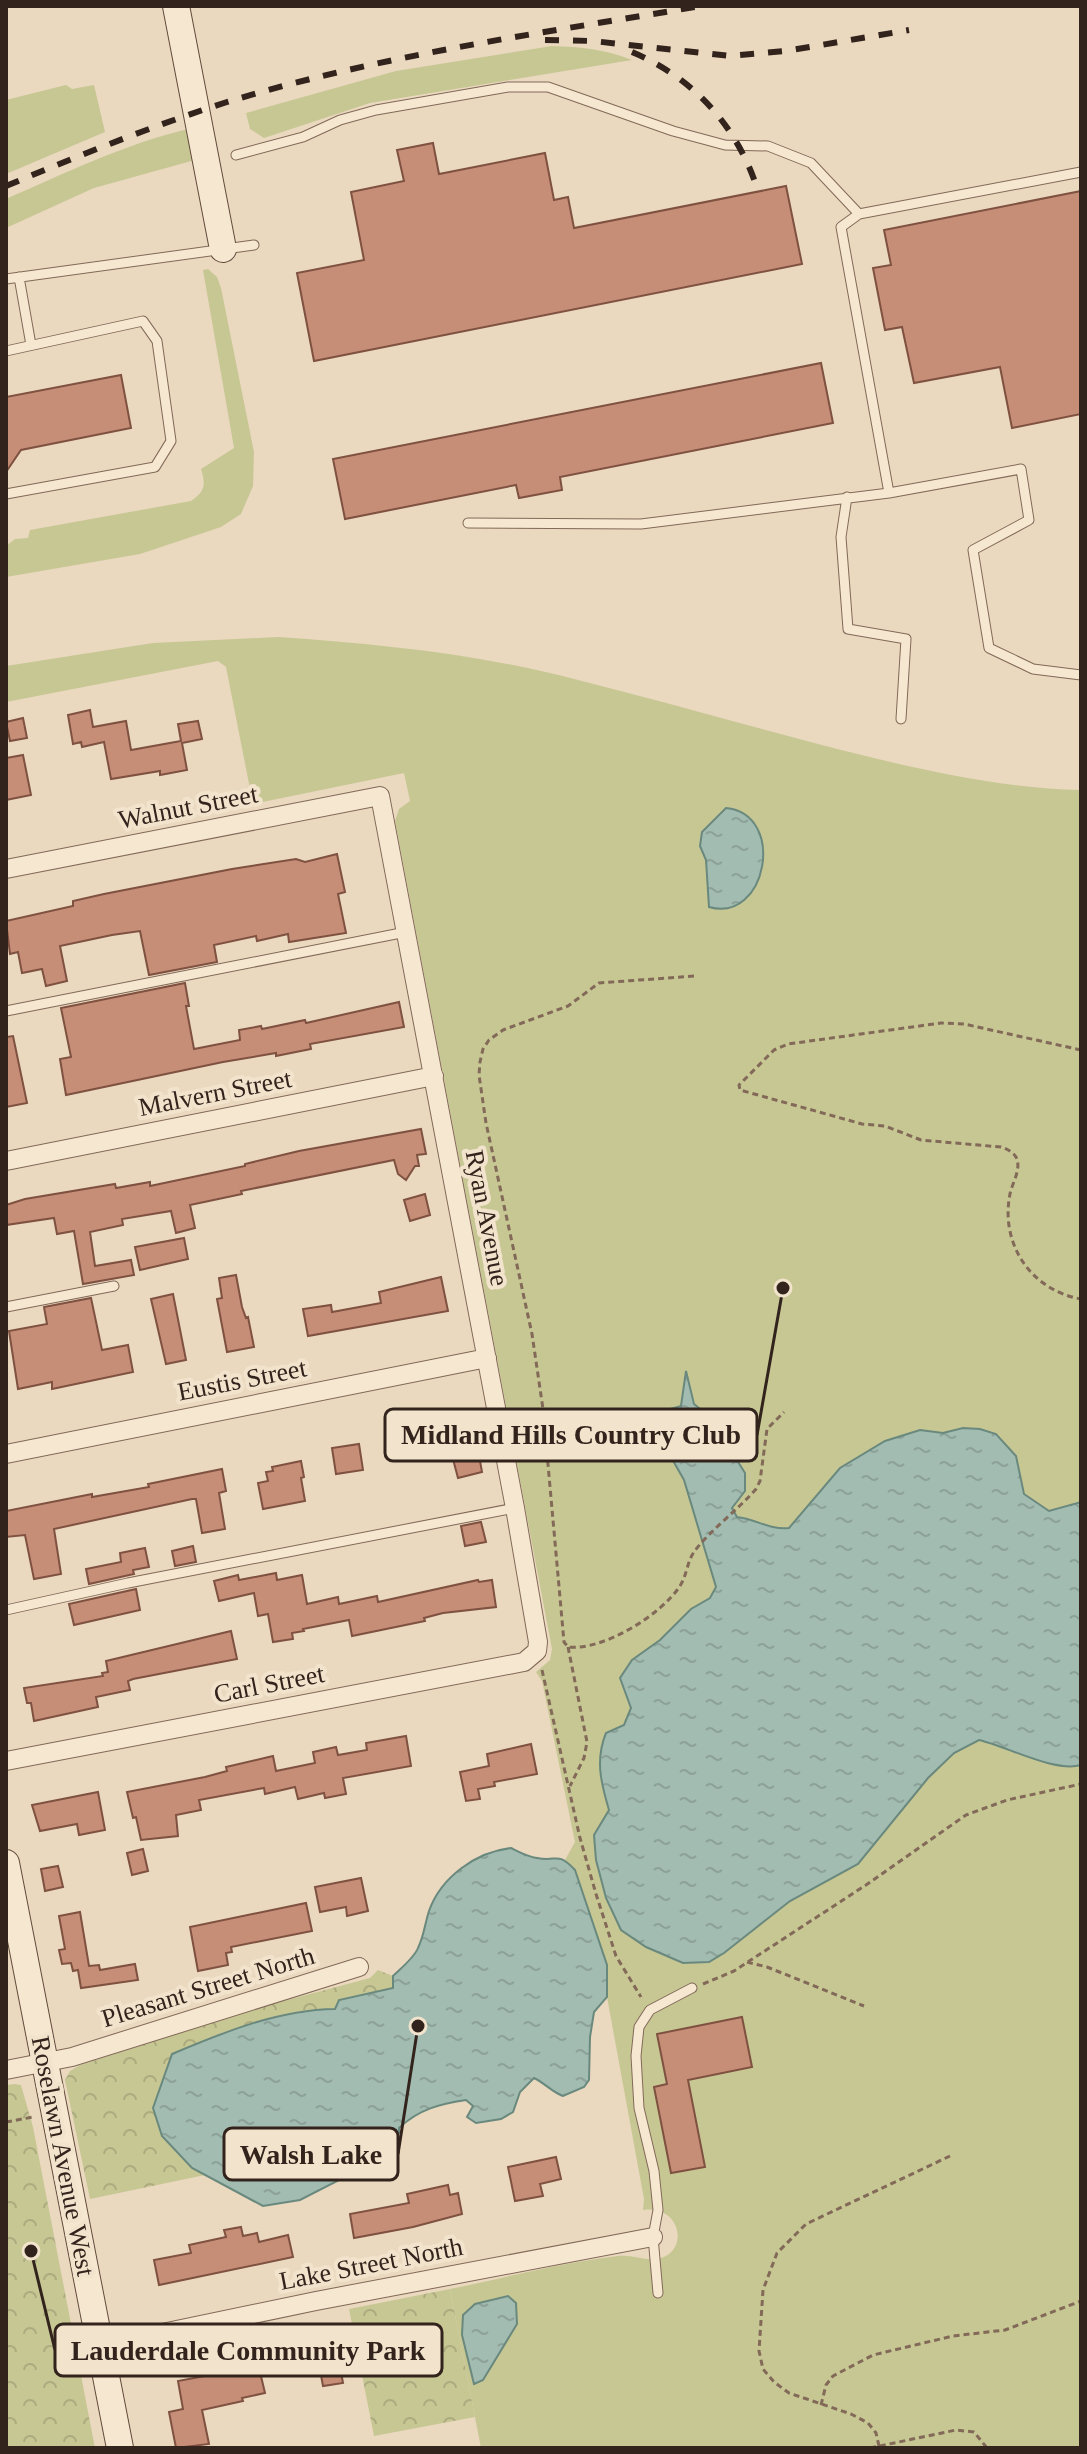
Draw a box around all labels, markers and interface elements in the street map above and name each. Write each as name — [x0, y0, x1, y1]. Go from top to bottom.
street label: Walnut Street — [116, 779, 261, 835]
street label: Malvern Street — [136, 1064, 295, 1122]
street label: Ryan Avenue — [460, 1148, 514, 1288]
street label: Eustis Street — [175, 1353, 310, 1407]
callout: Midland Hills Country Club — [385, 1409, 757, 1461]
text: Midland Hills Country Club — [401, 1419, 741, 1450]
street label: Carl Street — [211, 1659, 327, 1709]
street label: Pleasant Street North — [98, 1941, 318, 2033]
street label: Roselawn Avenue West — [25, 2034, 101, 2279]
callout: Walsh Lake — [224, 2128, 398, 2180]
text: Walsh Lake — [240, 2139, 382, 2170]
street label: Lake Street North — [277, 2232, 465, 2296]
callout: Lauderdale Community Park — [55, 2324, 442, 2376]
text: Lauderdale Community Park — [71, 2335, 426, 2366]

